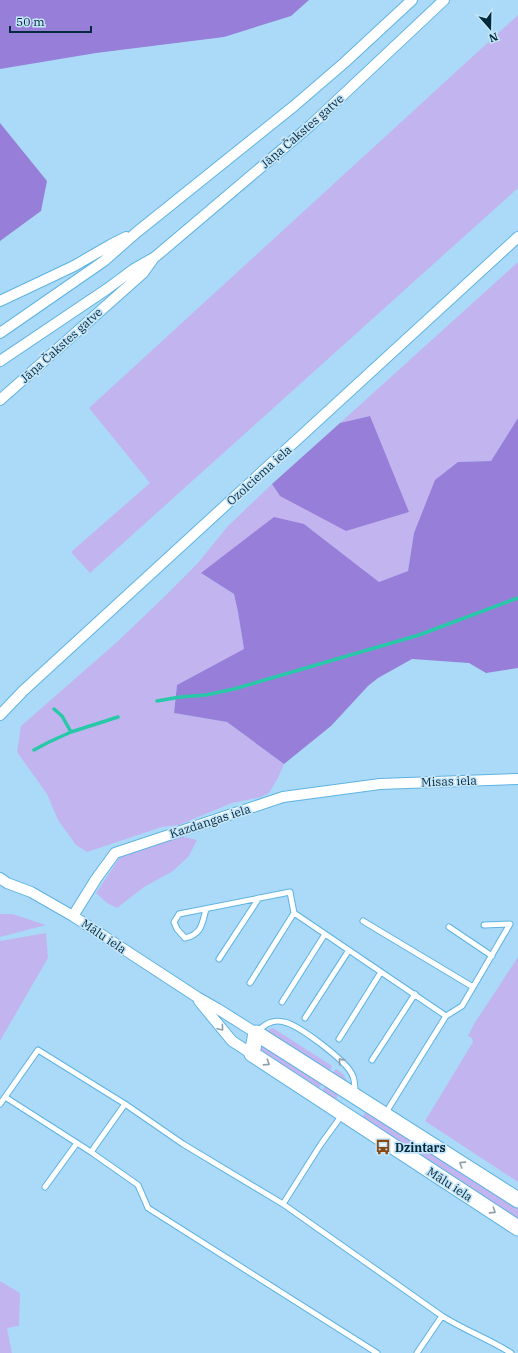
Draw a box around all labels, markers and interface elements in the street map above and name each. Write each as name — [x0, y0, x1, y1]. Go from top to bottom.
scale bar — [10, 8, 91, 34]
north arrow — [470, 8, 510, 48]
text: 50 m — [16, 14, 45, 29]
text: N — [487, 29, 500, 46]
street label: Jāņa Čakstes gatve — [257, 91, 347, 172]
street label: Jāņa Čakstes gatve — [17, 304, 106, 387]
street label: Ozolciema iela — [223, 442, 295, 508]
street label: Misas iela — [421, 773, 478, 789]
street label: Kazdangas iela — [168, 801, 253, 841]
street label: Mālu iela — [79, 915, 130, 957]
one-way arrow — [216, 1023, 223, 1031]
one-way arrow — [263, 1058, 270, 1066]
one-way arrow — [338, 1058, 346, 1066]
bus stop icon: Dzintars — [374, 1138, 392, 1156]
place label: Dzintars — [395, 1140, 446, 1155]
one-way arrow — [459, 1161, 466, 1169]
street label: Mālu iela — [424, 1164, 476, 1204]
one-way arrow — [489, 1207, 496, 1214]

